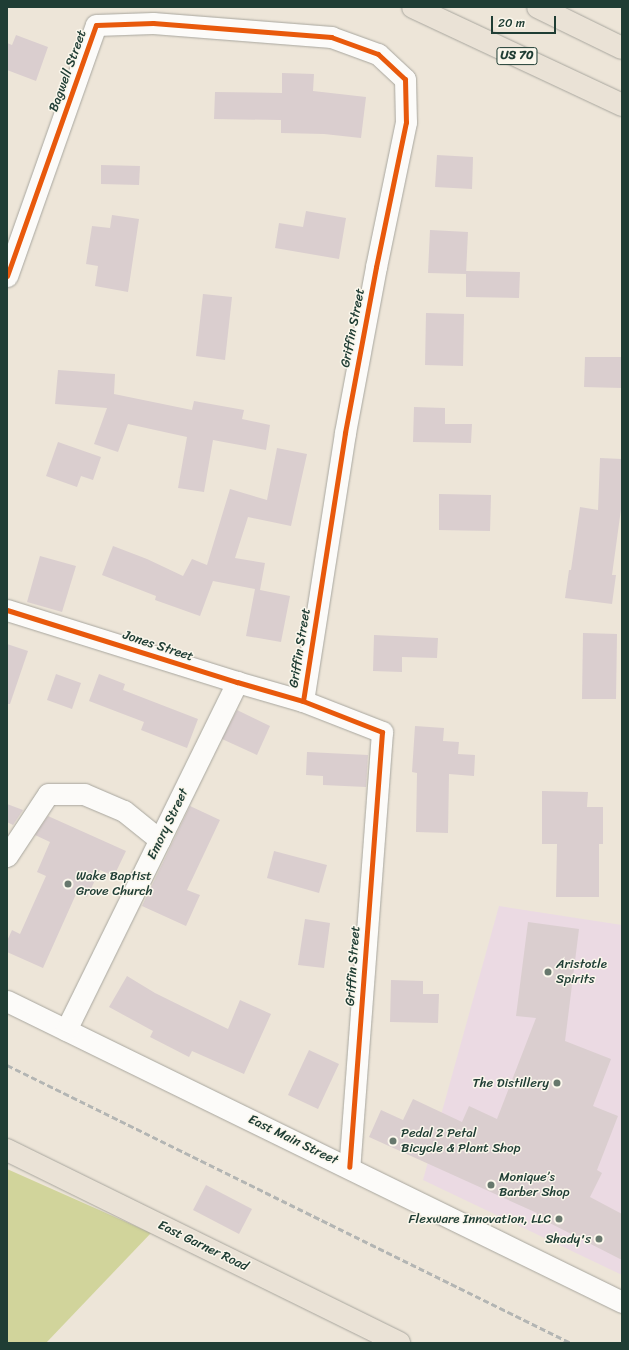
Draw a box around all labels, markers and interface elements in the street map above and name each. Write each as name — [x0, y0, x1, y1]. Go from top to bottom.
scale bar — [493, 8, 558, 34]
text: 20 m — [498, 12, 525, 34]
street label: Bagwell Street — [46, 28, 90, 114]
road number: US 70 — [496, 46, 538, 66]
street label: Griffin Street — [338, 287, 368, 369]
street label: Griffin Street — [286, 607, 314, 689]
street label: Jones Street — [121, 627, 195, 665]
street label: Emory Street — [144, 786, 192, 862]
place label: Wake Baptist Grove Church — [76, 869, 153, 900]
marker: Wake Baptist Grove Church — [63, 879, 73, 889]
street label: Griffin Street — [342, 925, 364, 1007]
place label: Aristotle Spirits — [556, 957, 607, 988]
marker: Aristotle Spirits — [543, 967, 553, 977]
place label: The Distillery — [473, 1075, 549, 1091]
marker: The Distillery — [552, 1078, 562, 1088]
street label: East Main Street — [246, 1112, 340, 1168]
place label: Pedal 2 Petal Bicycle & Plant Shop — [401, 1126, 520, 1157]
marker: Pedal 2 Petal Bicycle & Plant Shop — [388, 1136, 398, 1146]
place label: Monique’s Barber Shop — [499, 1170, 570, 1201]
marker: Monique’s Barber Shop — [486, 1180, 496, 1190]
place label: Flexware Innovation, LLC — [409, 1211, 551, 1227]
marker: Flexware Innovation, LLC — [554, 1214, 564, 1224]
street label: East Garner Road — [155, 1217, 251, 1275]
place label: Shady's — [545, 1231, 591, 1247]
marker: Shady's — [594, 1234, 604, 1244]

